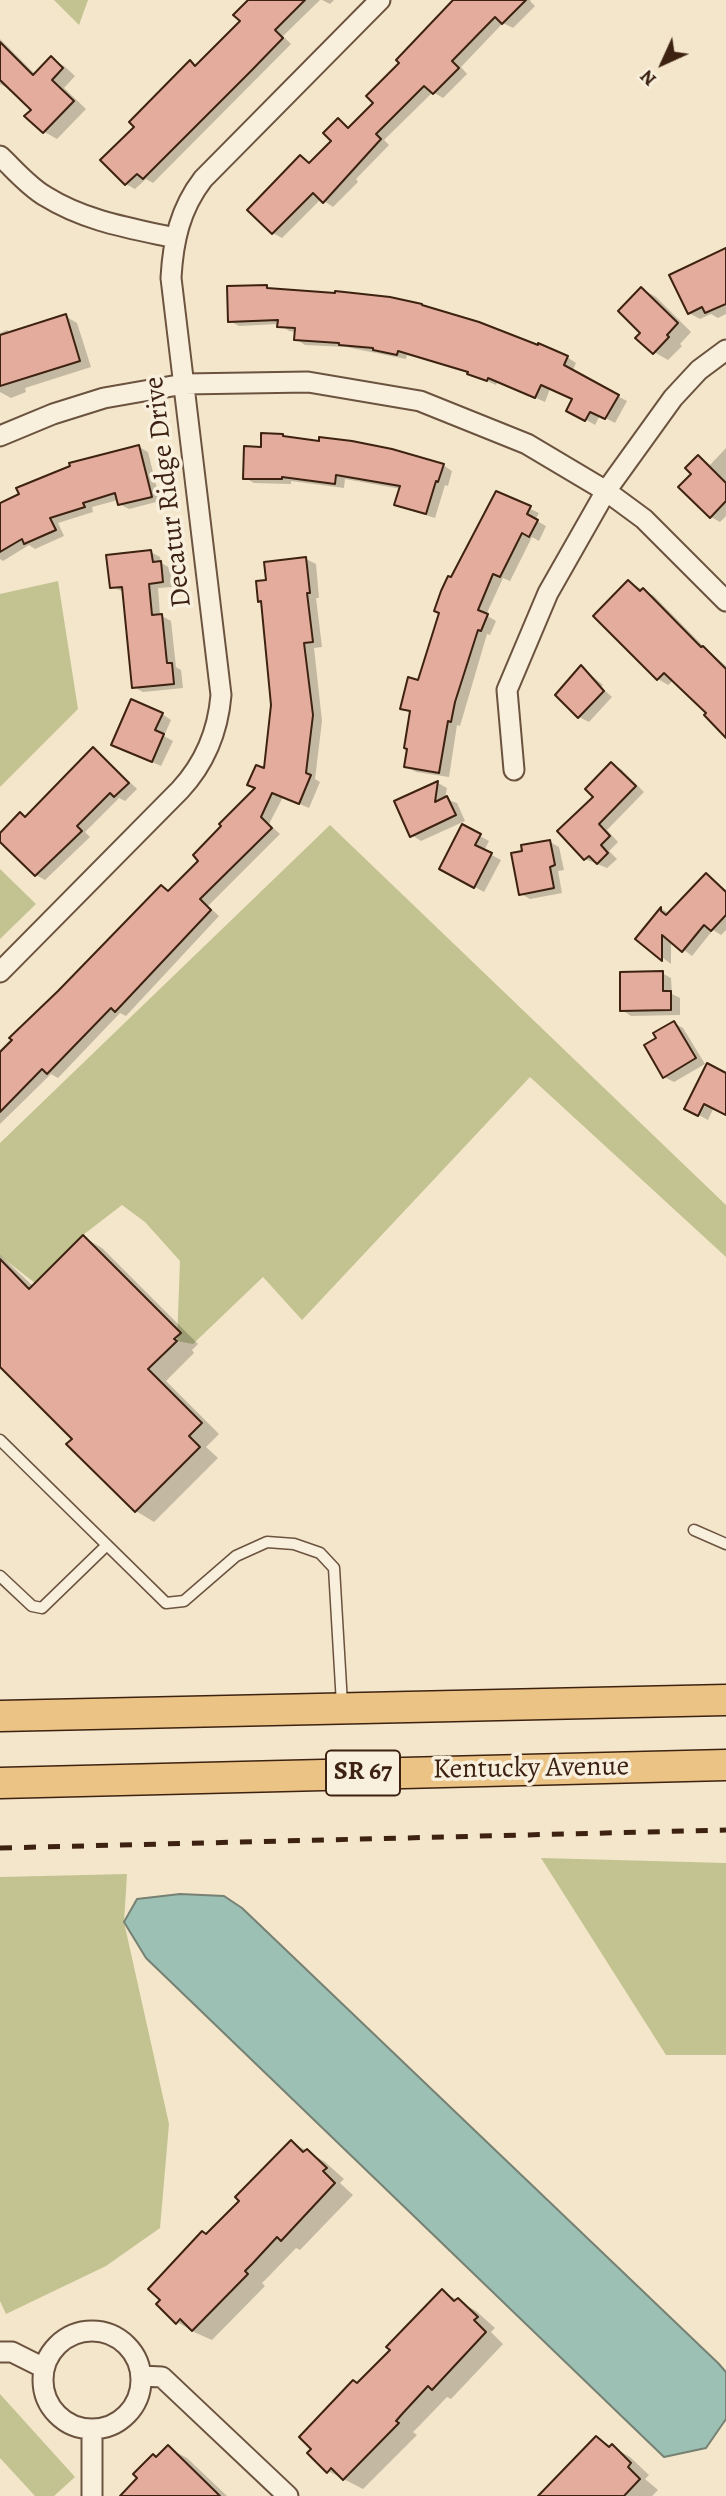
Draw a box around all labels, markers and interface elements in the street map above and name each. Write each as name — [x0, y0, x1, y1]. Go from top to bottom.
north arrow — [628, 28, 698, 98]
text: N — [634, 64, 662, 92]
street label: Decatur Ridge Drive — [138, 375, 200, 609]
road number: SR 67 — [326, 1750, 400, 1796]
street label: Kentucky Avenue — [433, 1750, 629, 1788]

